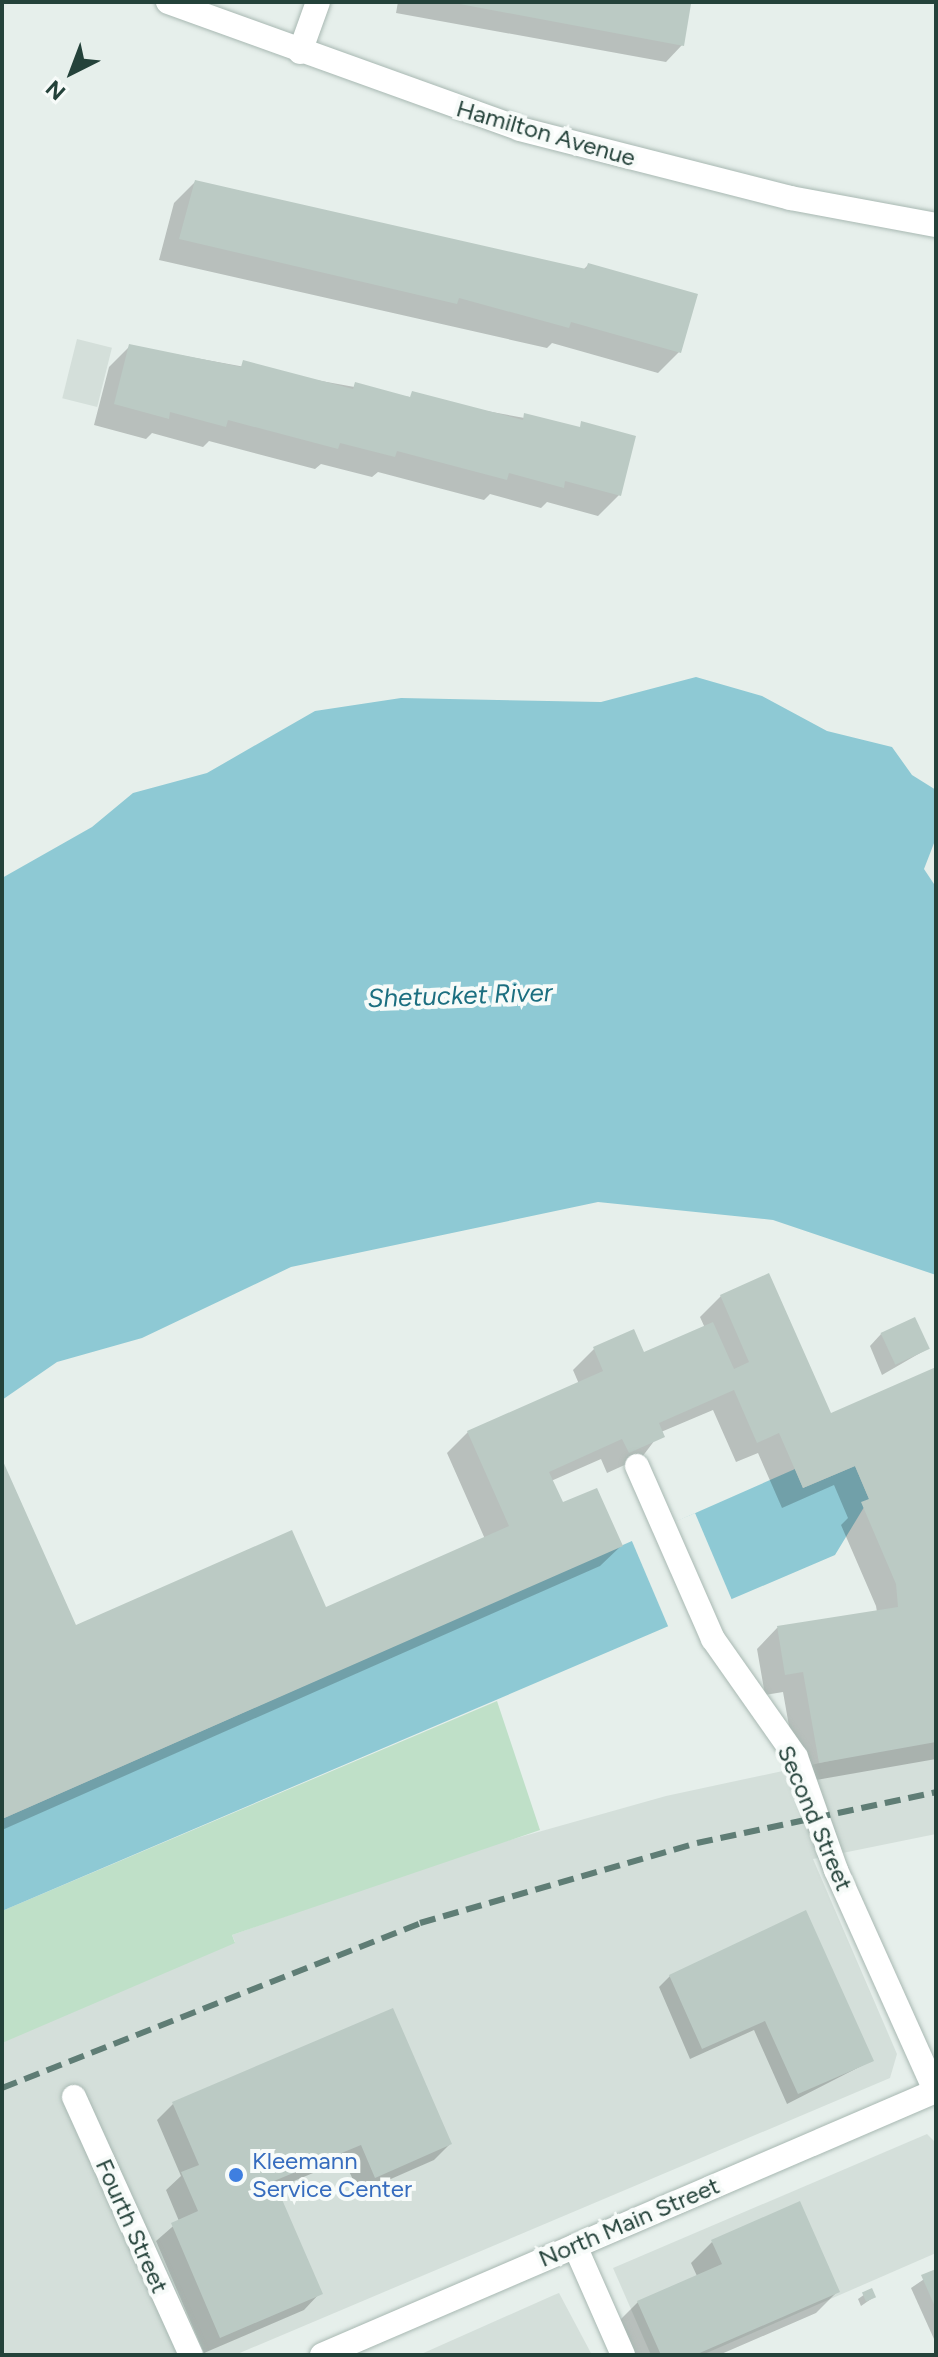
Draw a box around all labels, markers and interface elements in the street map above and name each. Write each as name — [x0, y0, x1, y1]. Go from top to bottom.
north arrow — [32, 32, 112, 112]
text: N — [40, 74, 71, 106]
street label: Hamilton Avenue — [453, 94, 639, 172]
water label: Shetucket River — [367, 977, 553, 1015]
street label: Second Street — [771, 1741, 859, 1895]
place label: Kleemann Service Center — [252, 2147, 412, 2203]
street label: Fourth Street — [90, 2154, 174, 2298]
marker: Kleemann Service Center — [227, 2166, 245, 2184]
street label: North Main Street — [534, 2171, 724, 2273]

